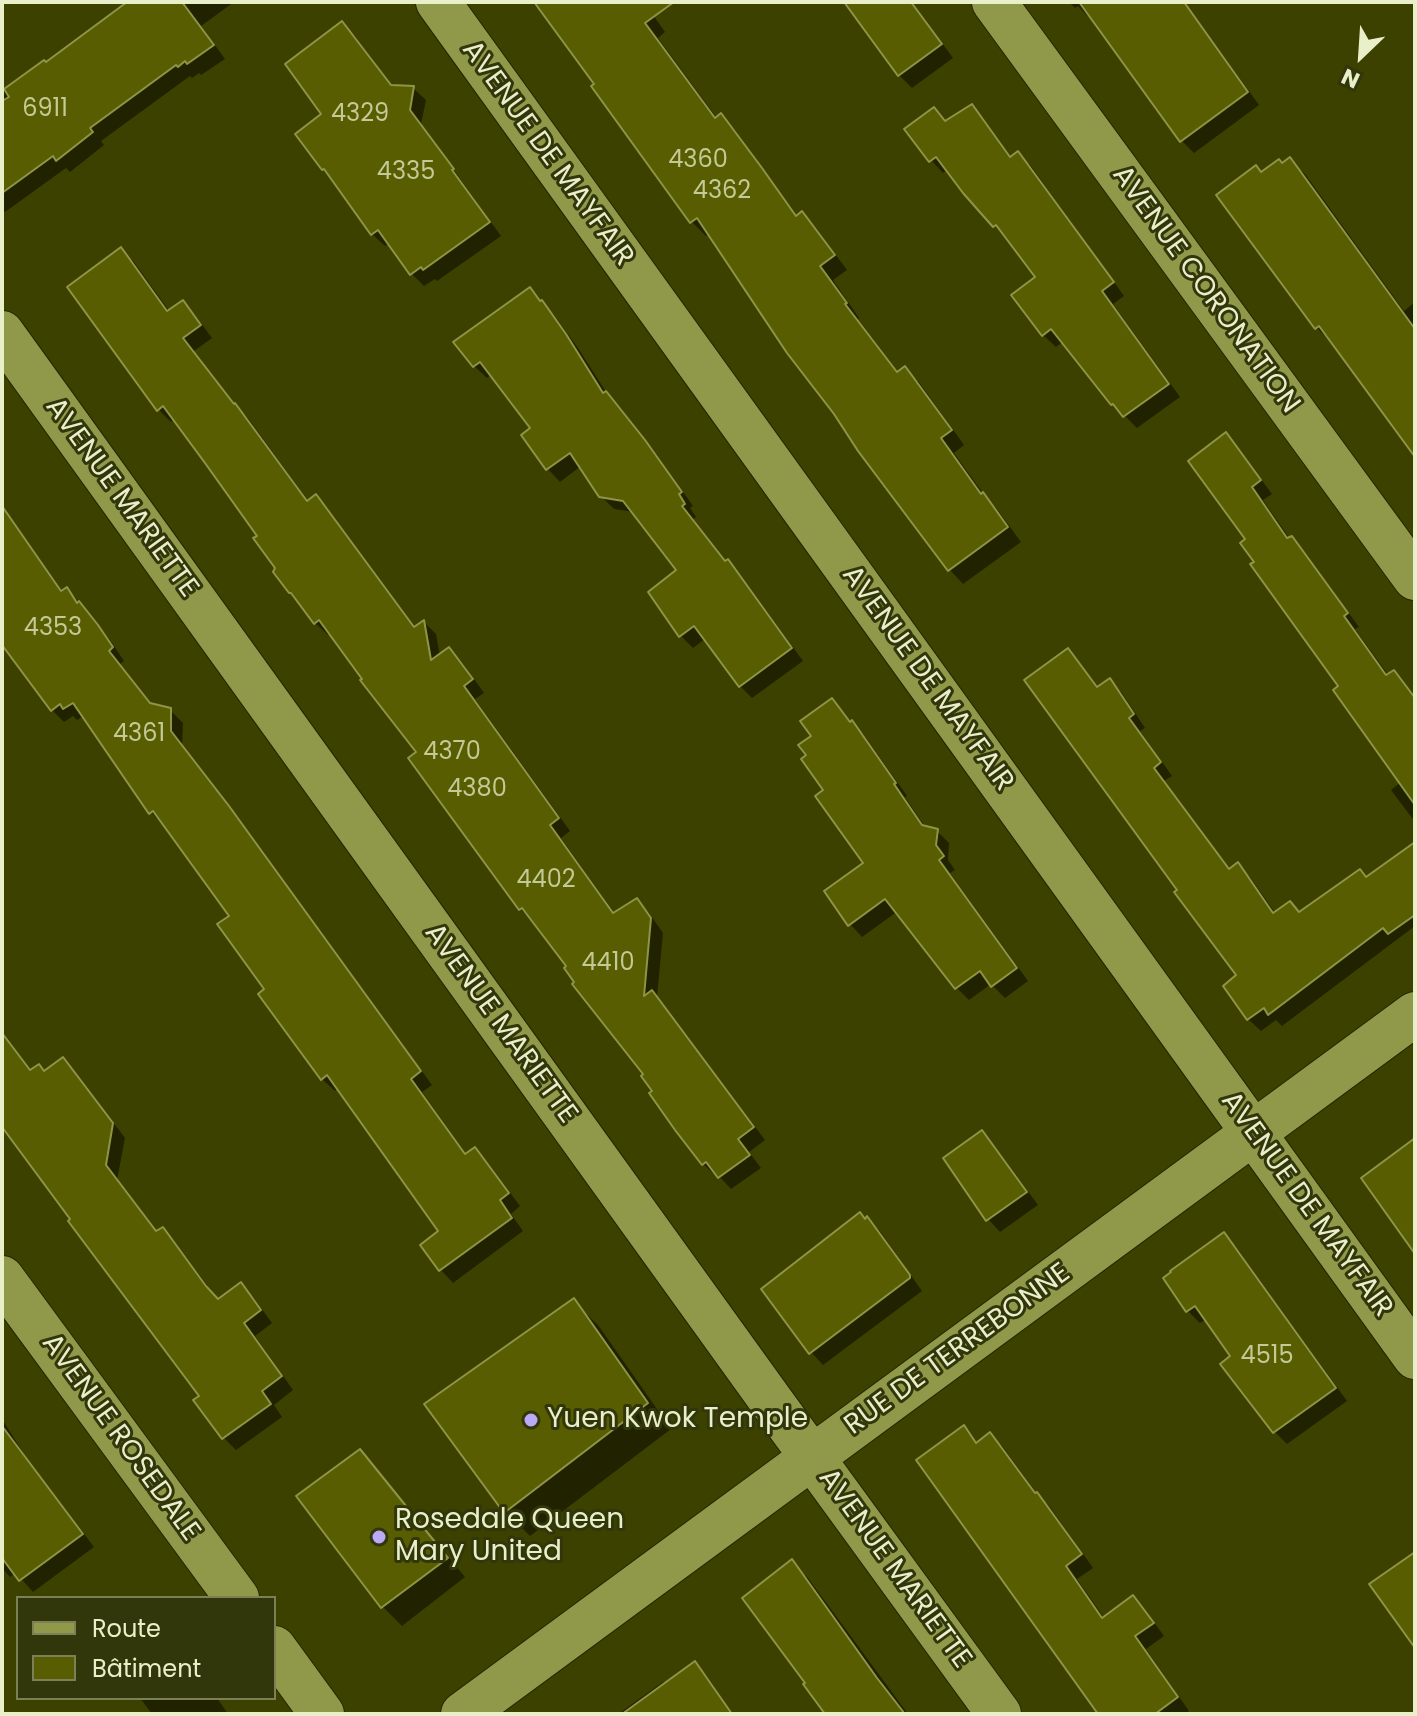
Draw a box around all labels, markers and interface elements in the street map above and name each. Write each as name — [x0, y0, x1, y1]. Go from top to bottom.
north arrow — [1321, 16, 1401, 96]
street label: AVENUE DE MAYFAIR — [454, 35, 640, 273]
text: N — [1337, 61, 1365, 96]
house number: 6911 — [22, 96, 68, 124]
house number: 4329 — [331, 101, 389, 129]
house number: 4360 — [668, 147, 728, 175]
house number: 4335 — [377, 159, 435, 187]
street label: AVENUE CORONATION — [1104, 160, 1306, 420]
house number: 4362 — [693, 178, 751, 206]
street label: AVENUE MARIETTE — [37, 392, 205, 604]
street label: AVENUE DE MAYFAIR — [834, 560, 1020, 798]
house number: 4353 — [24, 615, 82, 643]
house number: 4361 — [113, 721, 165, 749]
house number: 4370 — [423, 739, 481, 767]
house number: 4380 — [447, 776, 507, 804]
house number: 4402 — [516, 867, 576, 895]
street label: AVENUE MARIETTE — [416, 918, 584, 1130]
house number: 4410 — [582, 950, 634, 978]
street label: AVENUE DE MAYFAIR — [1213, 1086, 1399, 1324]
street label: RUE DE TERREBONNE — [839, 1257, 1077, 1443]
street label: AVENUE ROSEDALE — [34, 1328, 206, 1548]
house number: 4515 — [1241, 1343, 1293, 1371]
place label: Yuen Kwok Temple — [547, 1403, 808, 1437]
marker: Yuen Kwok Temple — [522, 1411, 540, 1429]
street label: AVENUE MARIETTE — [810, 1463, 978, 1675]
place label: Rosedale Queen Mary United — [395, 1504, 624, 1570]
marker: Rosedale Queen Mary United — [370, 1528, 388, 1546]
legend — [16, 1596, 276, 1700]
text: Route — [92, 1612, 161, 1645]
text: Bâtiment — [92, 1652, 201, 1685]

